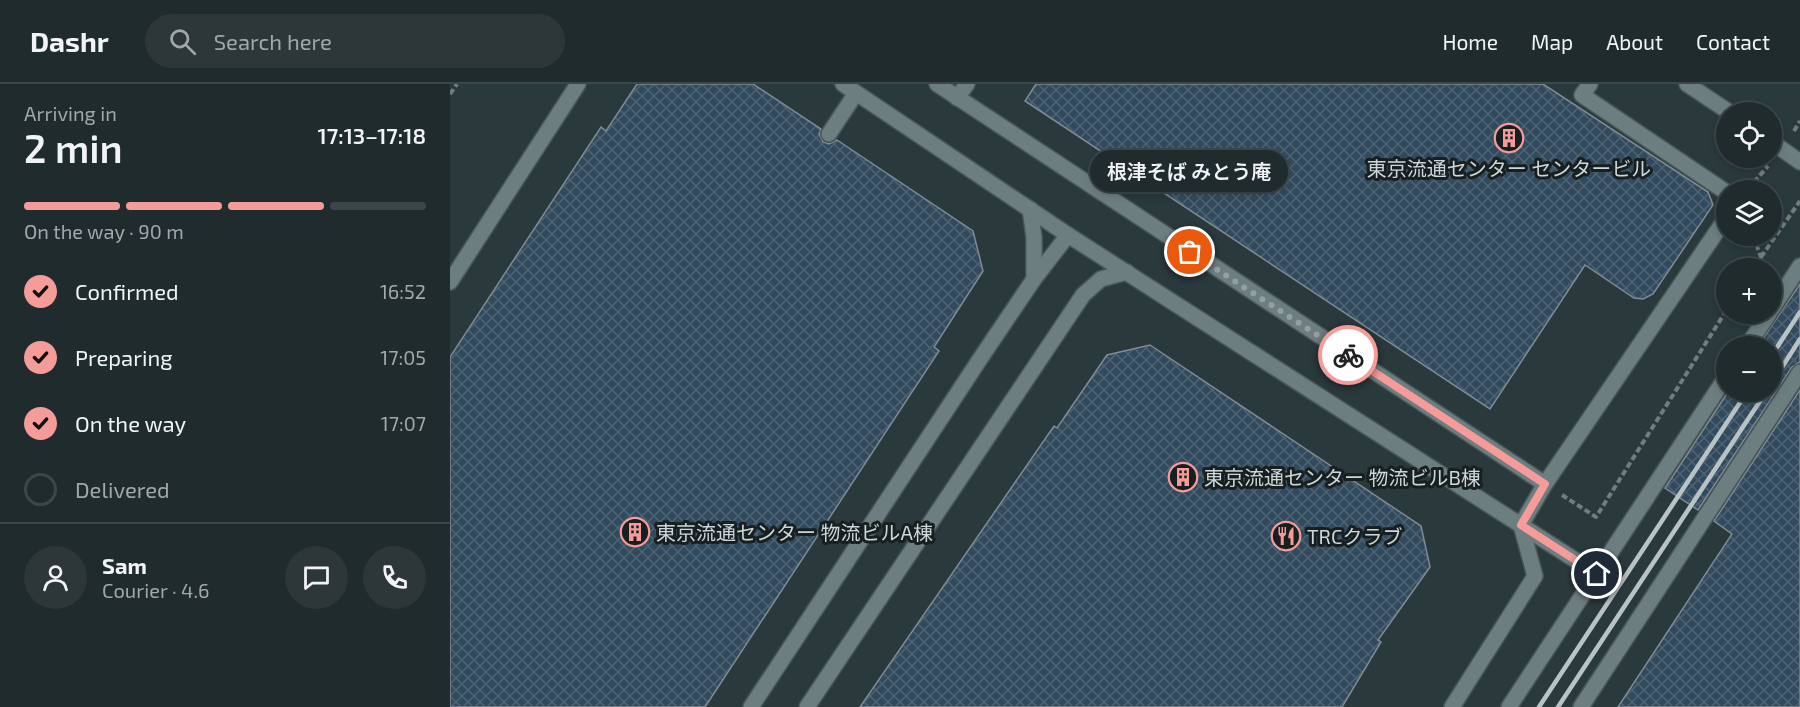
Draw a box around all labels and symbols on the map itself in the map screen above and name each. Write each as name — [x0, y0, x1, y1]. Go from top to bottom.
building icon: 東京流通センター センタービル — [1493, 122, 1525, 154]
callout: 根津そば みとう庵 — [1091, 150, 1289, 192]
place label: 東京流通センター センタービル — [1367, 156, 1651, 180]
pin — [1164, 226, 1215, 277]
courier — [1318, 325, 1378, 385]
building icon: 東京流通センター 物流ビルB棟 — [1167, 461, 1199, 493]
place label: 東京流通センター 物流ビルB棟 — [1204, 465, 1481, 489]
building icon: 東京流通センター 物流ビルA棟 — [619, 516, 651, 548]
place label: 東京流通センター 物流ビルA棟 — [656, 520, 933, 544]
restaurant icon: TRCクラブ — [1270, 520, 1302, 552]
place label: TRCクラブ — [1307, 524, 1402, 548]
pin — [1571, 548, 1622, 599]

